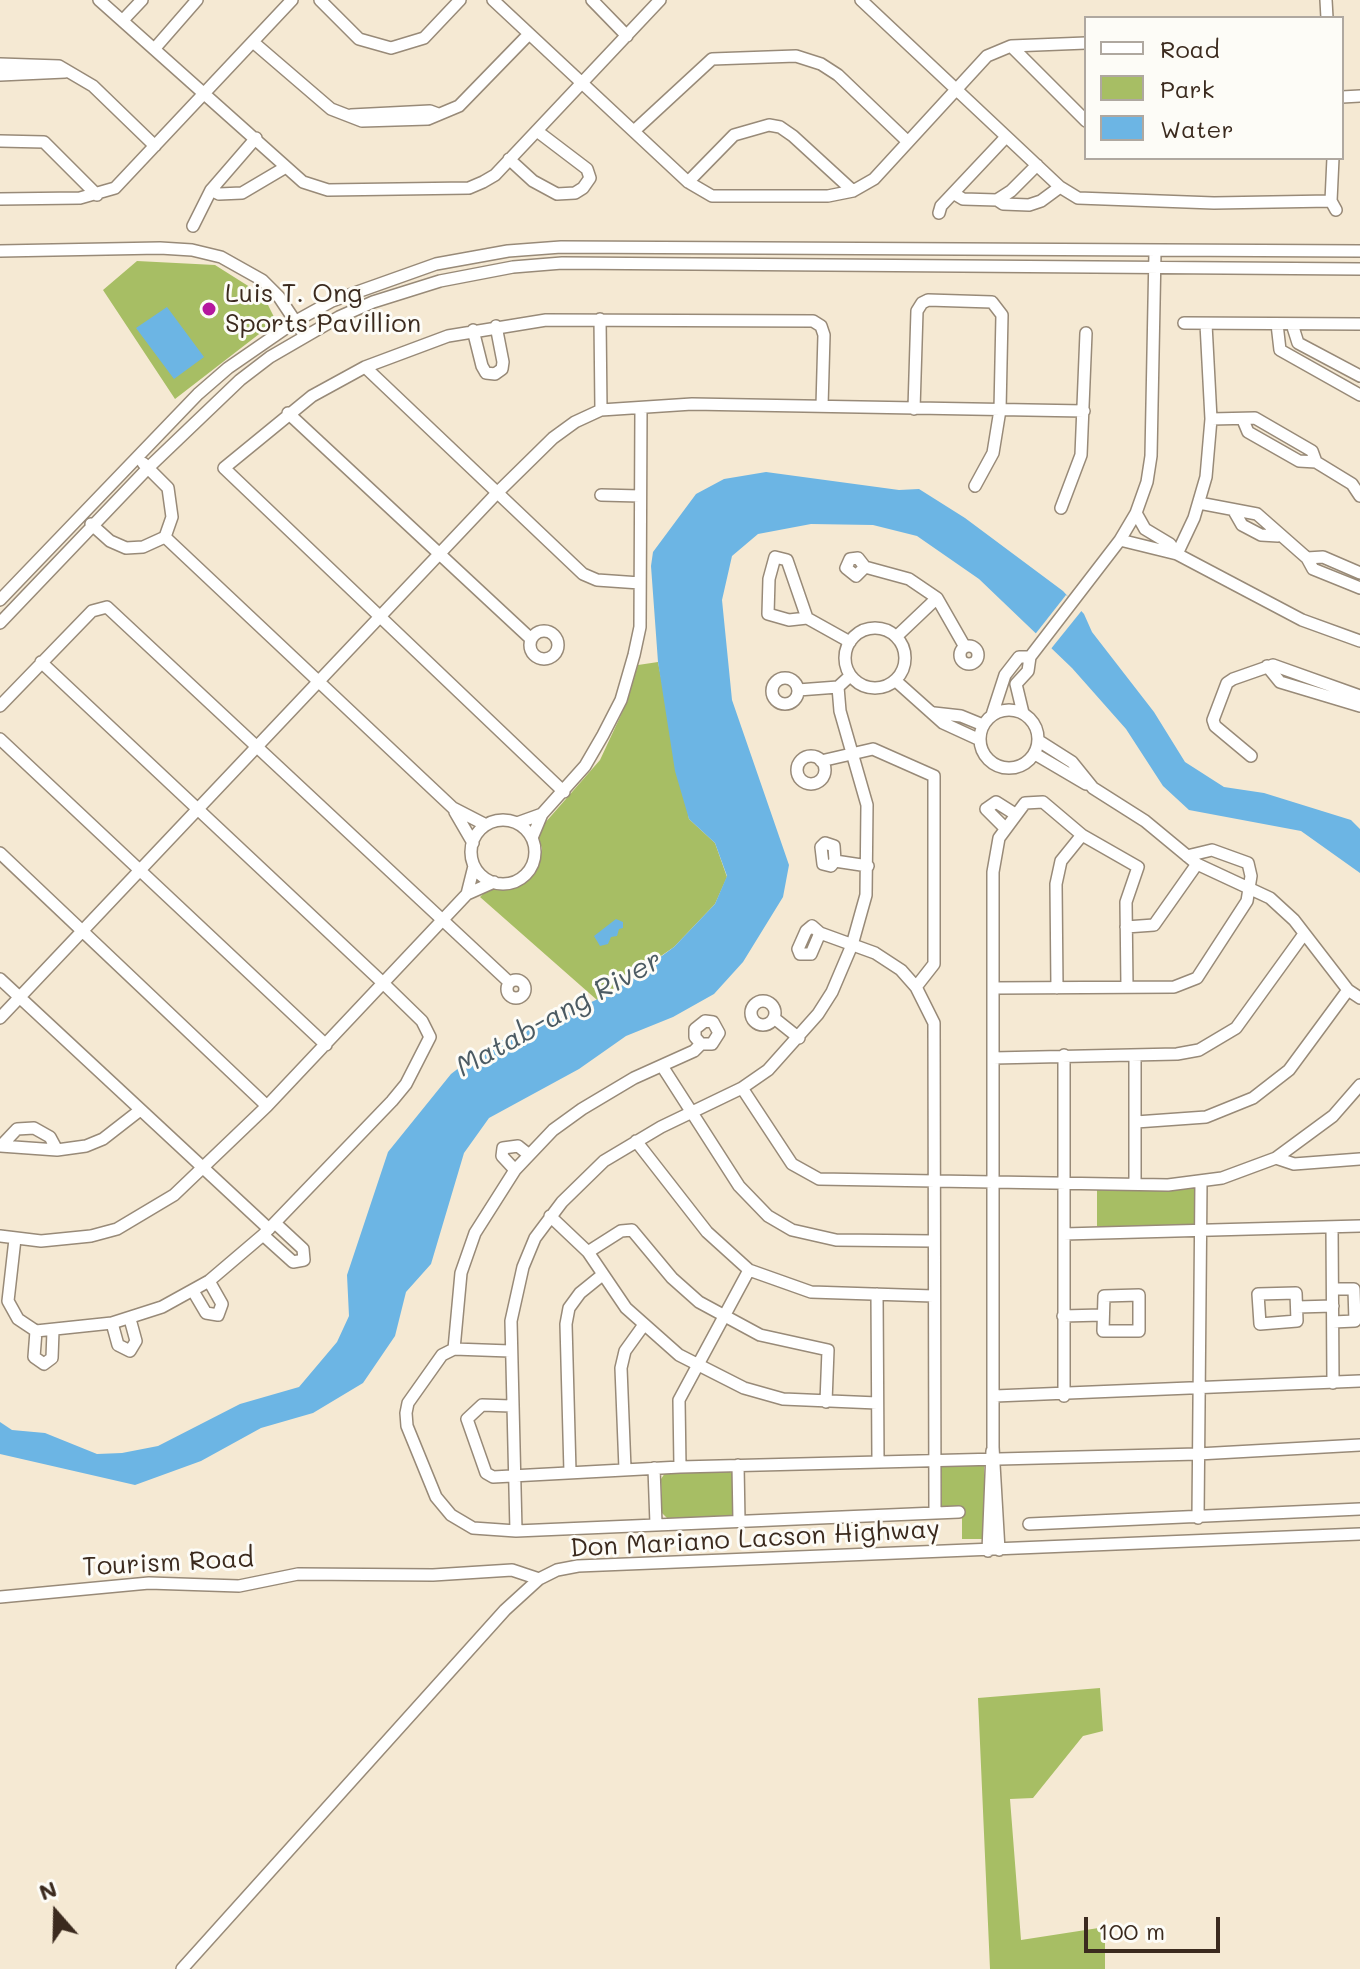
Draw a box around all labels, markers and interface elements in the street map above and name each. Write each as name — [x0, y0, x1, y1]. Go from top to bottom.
legend — [1084, 16, 1344, 160]
text: Road — [1160, 33, 1220, 64]
text: Park — [1160, 73, 1214, 104]
text: Water — [1160, 113, 1234, 144]
place label: Luis T. Ong Sports Pavillion — [225, 278, 421, 340]
marker: Luis T. Ong Sports Pavillion — [200, 300, 218, 318]
water label: Matab-ang River — [450, 944, 668, 1084]
street label: Don Mariano Lacson Highway — [569, 1514, 941, 1564]
street label: Tourism Road — [82, 1543, 254, 1583]
north arrow — [16, 1873, 96, 1953]
text: N — [35, 1873, 60, 1906]
scale bar — [1088, 1901, 1224, 1951]
text: 100 m — [1098, 1915, 1165, 1946]

